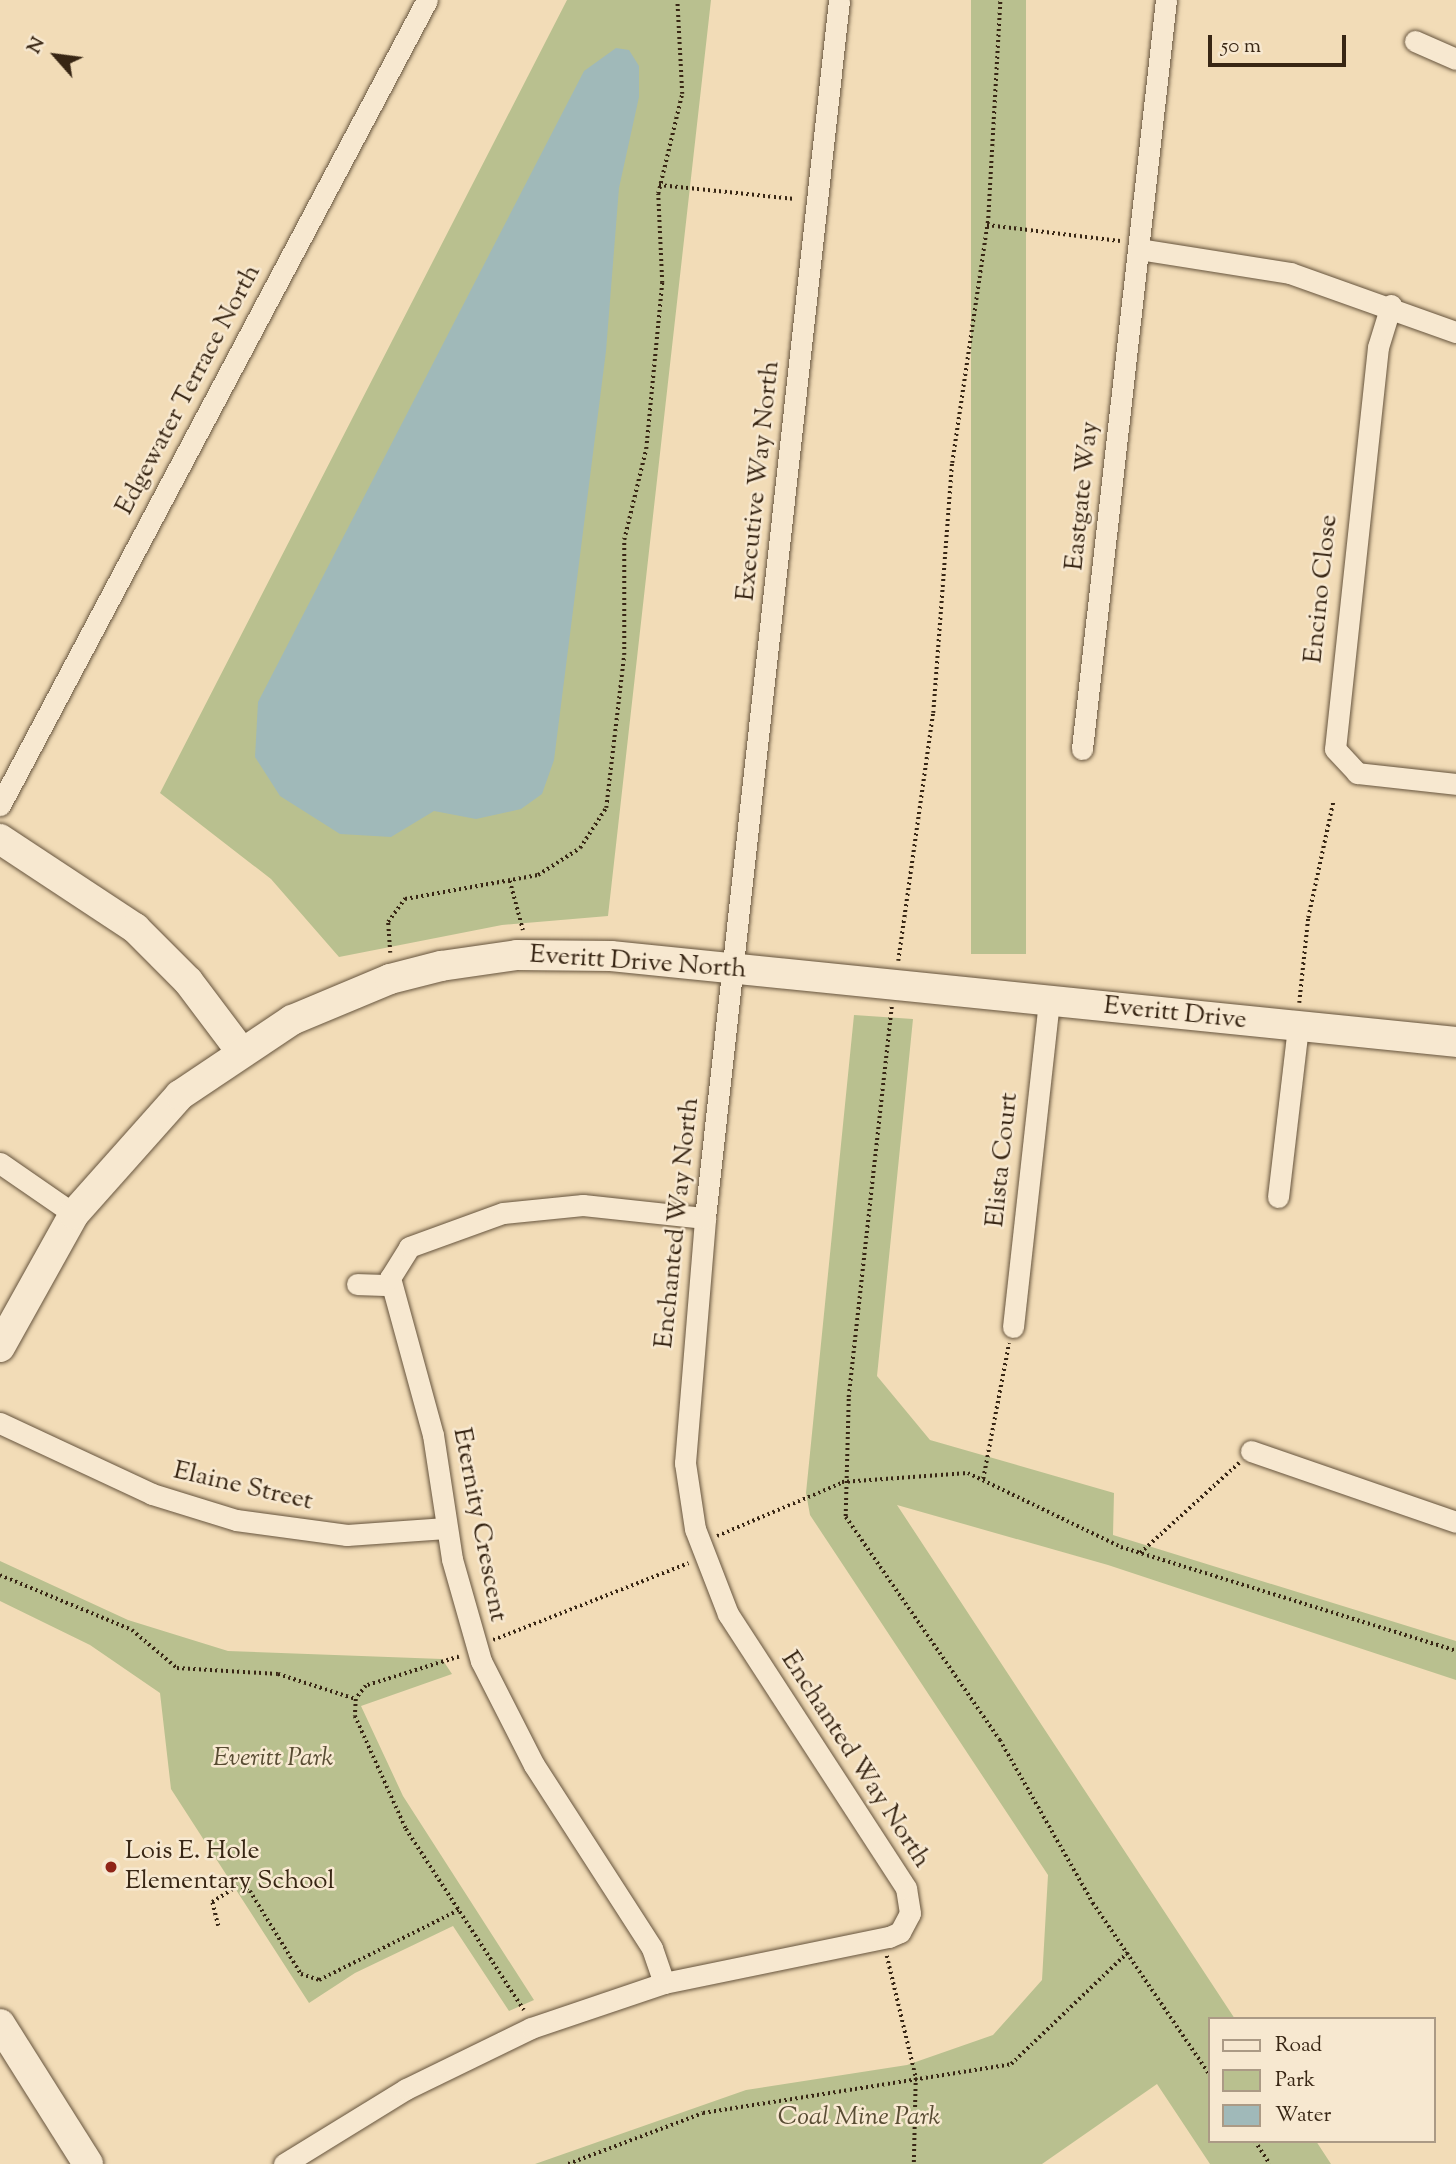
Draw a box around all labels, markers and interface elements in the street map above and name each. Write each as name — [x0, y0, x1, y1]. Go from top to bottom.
north arrow — [21, 21, 91, 91]
scale bar — [1211, 21, 1349, 65]
text: 50 m — [1221, 32, 1261, 62]
text: N — [22, 33, 52, 59]
street label: Edgewater Terrace North — [110, 259, 268, 521]
street label: Executive Way North — [731, 359, 787, 603]
street label: Eastgate Way — [1060, 420, 1106, 572]
street label: Encino Close — [1299, 513, 1345, 665]
street label: Everitt Drive North — [528, 940, 748, 986]
street label: Everitt Drive — [1102, 991, 1248, 1037]
street label: Elista Court — [980, 1091, 1026, 1229]
street label: Enchanted Way North — [649, 1096, 707, 1350]
street label: Eternity Crescent — [445, 1425, 513, 1625]
street label: Elaine Street — [170, 1456, 316, 1518]
street label: Enchanted Way North — [773, 1646, 937, 1874]
park label: Everitt Park — [213, 1743, 333, 1775]
place label: Lois E. Hole Elementary School — [125, 1836, 335, 1898]
marker: Lois E. Hole Elementary School — [103, 1859, 119, 1875]
legend — [1208, 2017, 1435, 2143]
text: Road — [1275, 2031, 1322, 2061]
text: Park — [1275, 2066, 1315, 2096]
text: Water — [1275, 2101, 1331, 2131]
park label: Coal Mine Park — [778, 2102, 940, 2134]

